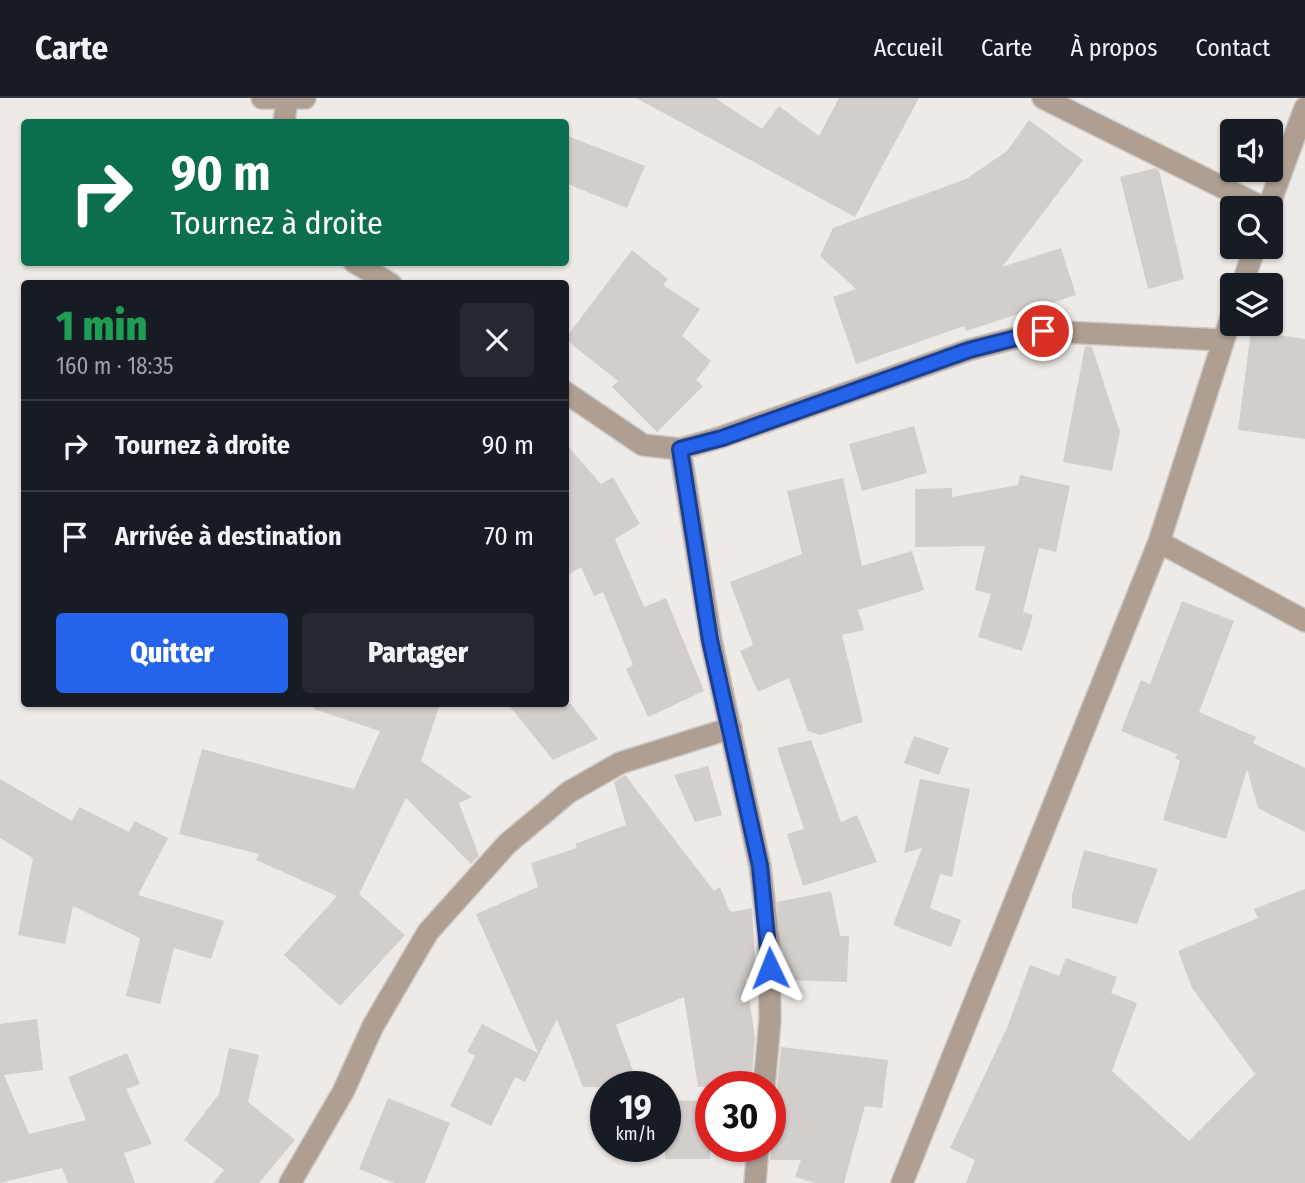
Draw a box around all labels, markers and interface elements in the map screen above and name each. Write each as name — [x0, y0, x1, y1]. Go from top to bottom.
text: Carte — [35, 28, 108, 68]
text: Accueil — [874, 34, 943, 62]
text: Carte — [981, 34, 1032, 62]
text: À propos — [1070, 34, 1157, 62]
text: Contact — [1195, 34, 1270, 62]
map controls — [1220, 119, 1283, 336]
button: sound — [1220, 119, 1283, 182]
text: 90 m — [171, 144, 271, 203]
icon: right — [56, 147, 147, 238]
button: search — [1220, 196, 1283, 259]
text: Tournez à droite — [171, 204, 383, 242]
button: layers — [1220, 273, 1283, 336]
text: 1 min — [56, 301, 147, 351]
pin — [1013, 301, 1073, 361]
button: close — [460, 303, 534, 377]
icon: arrive — [1024, 312, 1062, 350]
text: 160 m · 18:35 — [56, 352, 174, 380]
icon: right — [56, 427, 94, 465]
text: Tournez à droite — [115, 430, 290, 461]
text: 90 m — [482, 430, 534, 461]
icon: arrive — [56, 518, 94, 556]
text: Arrivée à destination — [115, 521, 342, 552]
text: 70 m — [484, 521, 534, 552]
button: Quitter — [56, 613, 288, 693]
button: Partager — [302, 613, 534, 693]
position arrow — [733, 931, 807, 1005]
speed limit sign: 30 — [695, 1071, 786, 1162]
text: 19 — [619, 1086, 652, 1128]
text: km/h — [615, 1123, 656, 1145]

